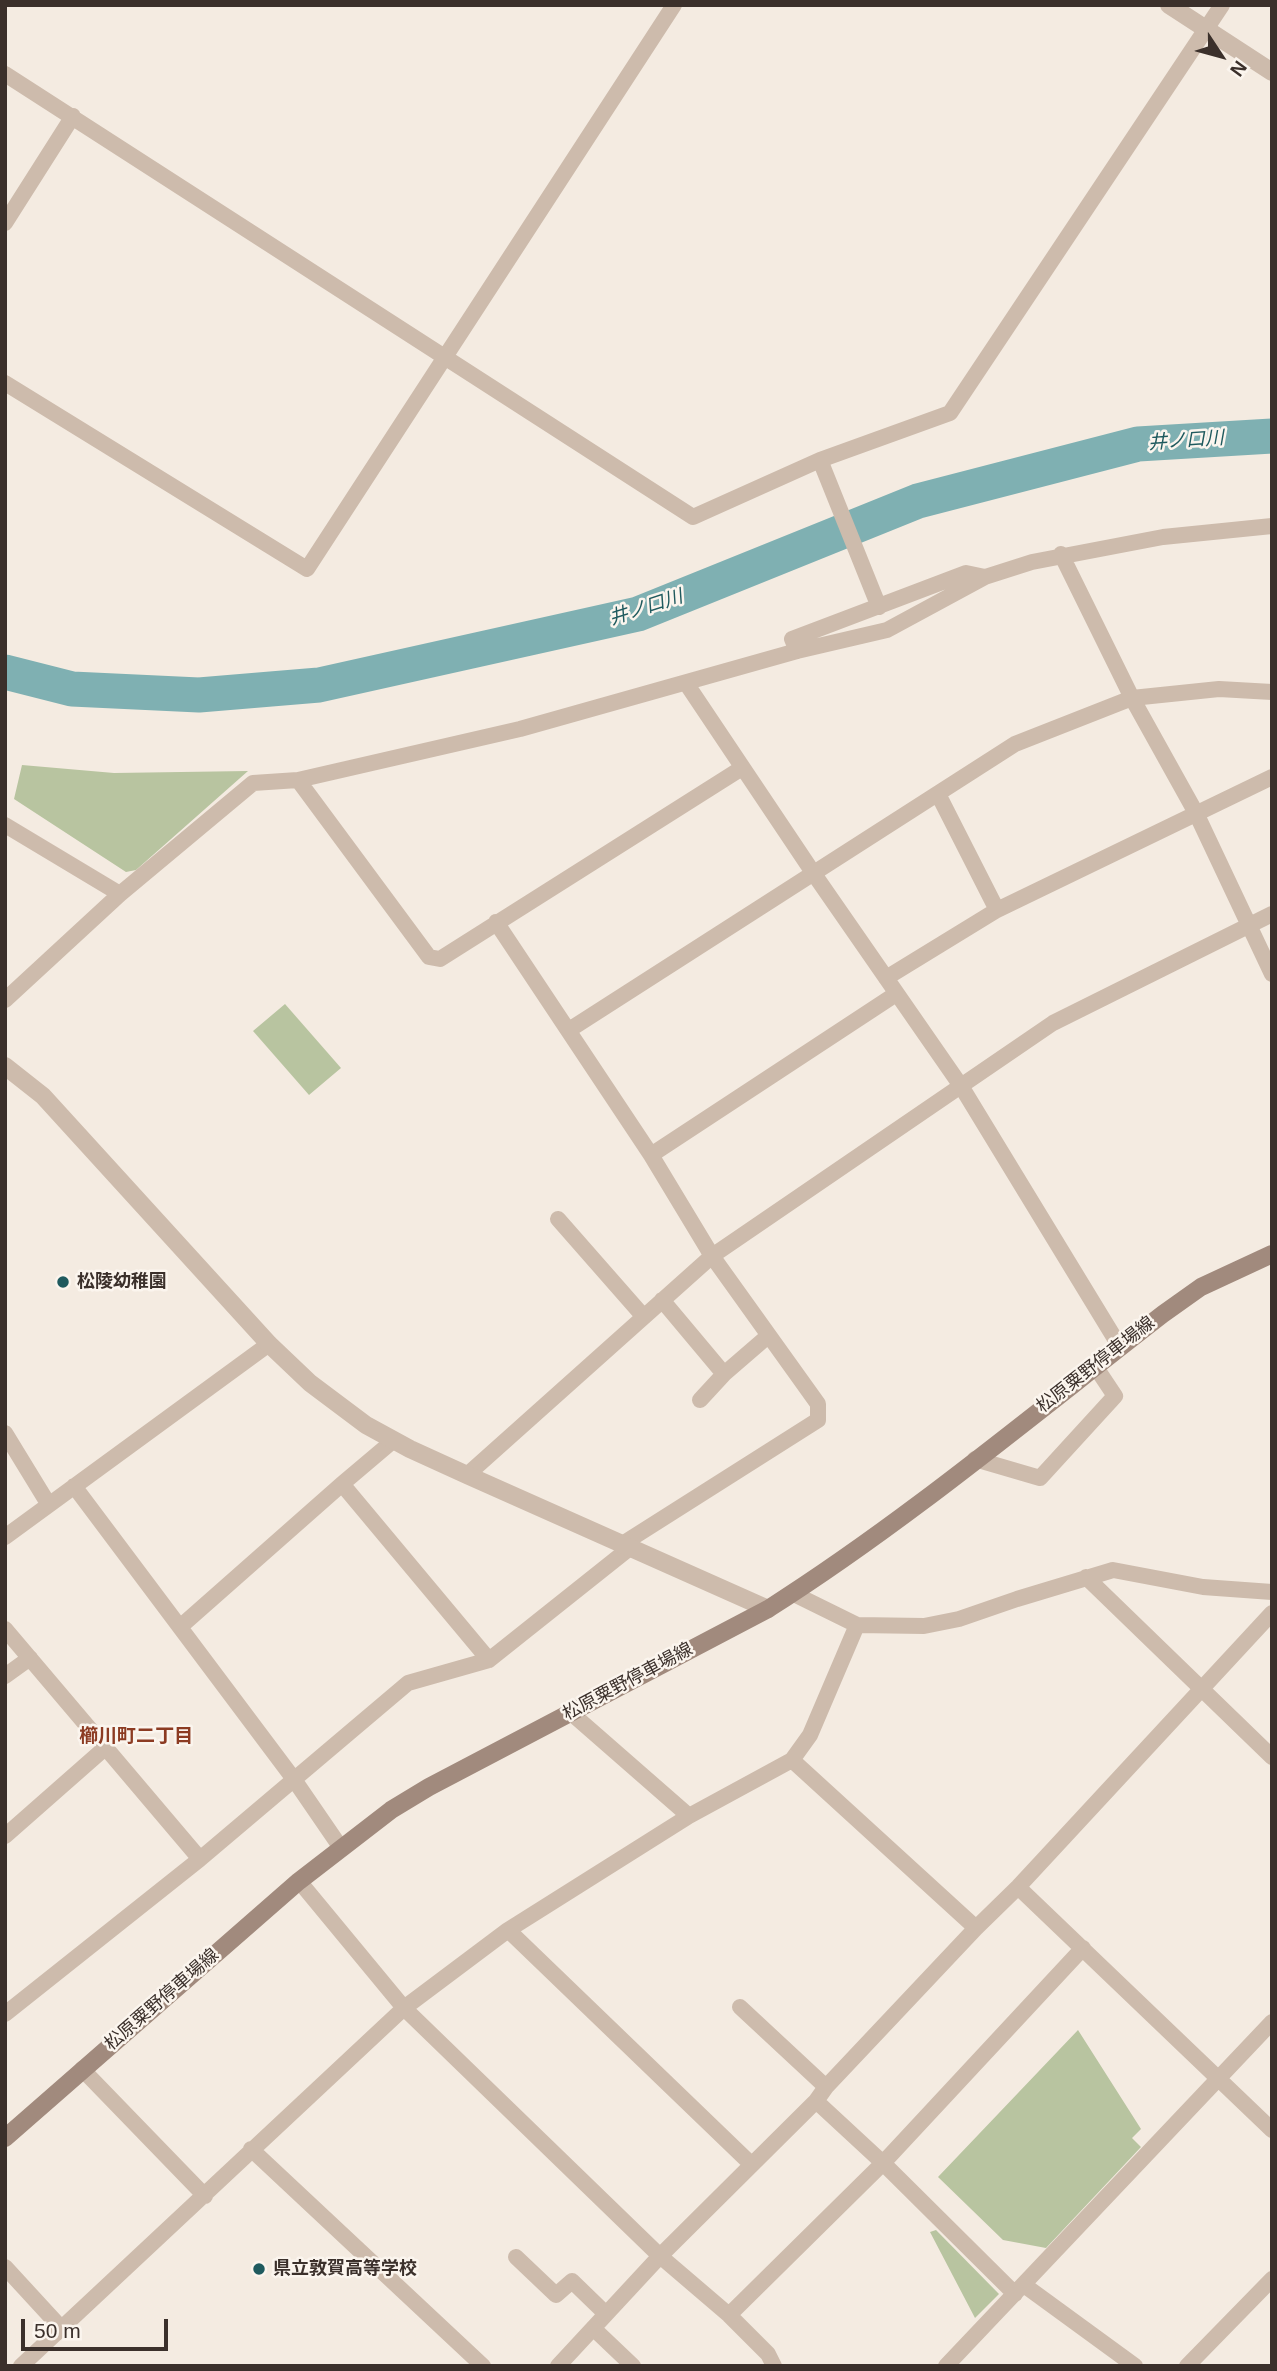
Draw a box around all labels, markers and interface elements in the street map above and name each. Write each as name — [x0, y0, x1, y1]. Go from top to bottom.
north arrow — [1186, 21, 1256, 91]
text: N — [1226, 57, 1251, 80]
water label: 井ノ口川 — [1147, 427, 1225, 455]
water label: 井ノ口川 — [606, 585, 686, 631]
place label: 松陵幼稚園 — [77, 1271, 167, 1293]
marker: 松陵幼稚園 — [55, 1274, 71, 1290]
street label: 松原粟野停車場線 — [1033, 1312, 1159, 1418]
street label: 松原粟野停車場線 — [559, 1639, 697, 1725]
district label: 櫛川町二丁目 — [79, 1726, 193, 1748]
street label: 松原粟野停車場線 — [101, 1945, 223, 2055]
place label: 県立敦賀高等学校 — [273, 2258, 417, 2280]
marker: 県立敦賀高等学校 — [251, 2261, 267, 2277]
scale bar — [24, 2304, 172, 2348]
text: 50 m — [34, 2319, 81, 2342]

